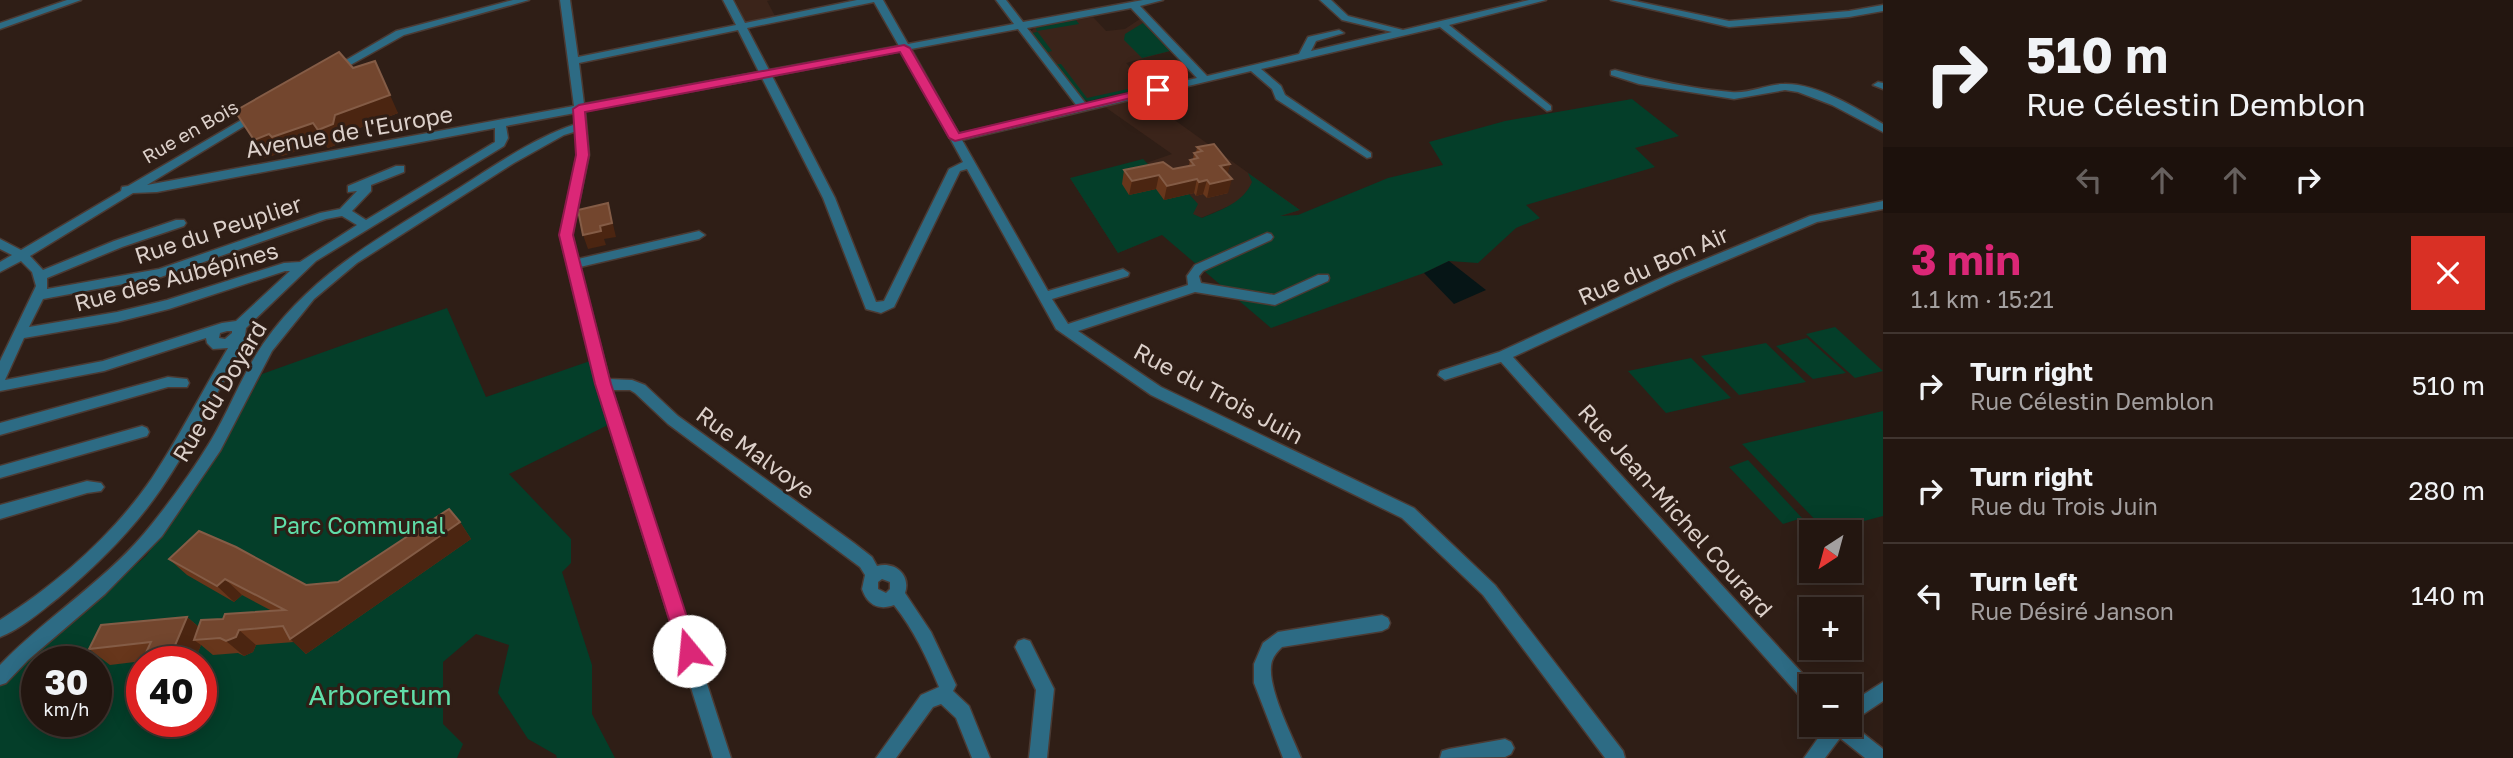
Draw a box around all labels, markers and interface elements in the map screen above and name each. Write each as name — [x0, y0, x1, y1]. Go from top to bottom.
text: 510 m — [2026, 25, 2168, 84]
icon: right — [1911, 28, 2002, 119]
pin — [1128, 60, 1188, 120]
icon: arrive — [1139, 71, 1177, 109]
text: Rue Célestin Demblon — [2026, 85, 2366, 123]
street label: Rue en Bois — [138, 94, 242, 168]
street label: Avenue de l'Europe — [243, 99, 455, 163]
icon: left — [2070, 161, 2108, 199]
icon: ahead — [2143, 161, 2181, 199]
icon: ahead — [2216, 161, 2254, 199]
icon: right — [2289, 161, 2327, 199]
street label: Rue du Peuplier — [131, 189, 305, 269]
street label: Rue du Bon Air — [1573, 219, 1733, 311]
text: 3 min — [1911, 234, 2021, 284]
street label: Rue des Aubépines — [71, 235, 281, 317]
button: close — [2411, 236, 2485, 310]
text: 1.1 km · 15:21 — [1911, 285, 2054, 313]
street label: Rue du Doyard — [166, 315, 272, 467]
street label: Rue du Trois Juin — [1130, 337, 1308, 449]
text: Turn right — [1970, 356, 2093, 387]
icon: right — [1911, 367, 1949, 405]
text: 510 m — [2412, 370, 2485, 401]
text: Rue Célestin Demblon — [1970, 387, 2214, 415]
street label: Rue Jean-Michel Courard — [1573, 398, 1779, 622]
street label: Rue Malvoye — [691, 400, 821, 504]
text: Turn right — [1970, 461, 2093, 492]
icon: right — [1911, 472, 1949, 510]
text: 280 m — [2408, 475, 2485, 506]
text: Rue du Trois Juin — [1970, 492, 2158, 520]
park label: Parc Communal — [272, 511, 446, 539]
north arrow — [1799, 520, 1862, 583]
map controls — [1799, 520, 1862, 737]
text: Turn left — [1970, 566, 2078, 597]
icon: left — [1911, 577, 1949, 615]
text: 140 m — [2411, 580, 2485, 611]
button: + — [1799, 597, 1862, 660]
text: Rue Désiré Janson — [1970, 597, 2174, 625]
position arrow — [652, 614, 726, 688]
speed limit sign: 40 — [126, 646, 217, 737]
text: 30 — [44, 661, 89, 703]
button: − — [1799, 674, 1862, 737]
park label: Arboretum — [308, 678, 452, 711]
text: km/h — [44, 698, 89, 720]

